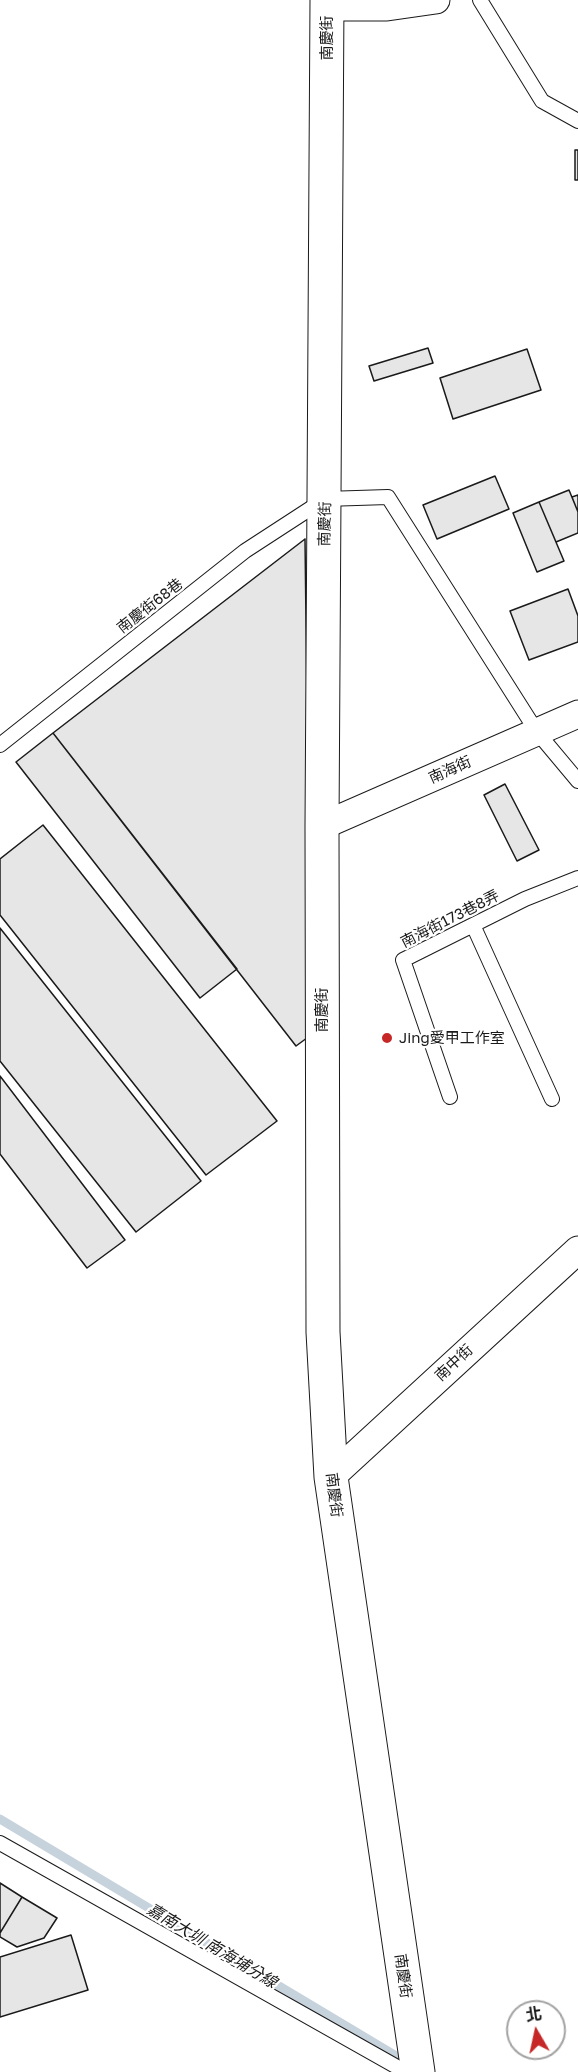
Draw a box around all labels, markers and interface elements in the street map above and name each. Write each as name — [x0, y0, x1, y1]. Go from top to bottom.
street label: 南慶街 — [318, 16, 336, 60]
street label: 南慶街 — [316, 501, 334, 547]
street label: 南慶街68巷 — [114, 575, 186, 637]
street label: 南海街 — [426, 753, 474, 787]
street label: 南海街173巷8弄 — [398, 886, 502, 952]
street label: 南慶街 — [313, 988, 331, 1032]
place label: Jing愛甲工作室 — [399, 1029, 505, 1047]
marker: Jing愛甲工作室 — [380, 1031, 394, 1045]
street label: 南中街 — [431, 1341, 477, 1385]
street label: 南慶街 — [322, 1472, 346, 1518]
water label: 嘉南大圳 南海埔分線 — [144, 1900, 280, 1992]
street label: 南慶街 — [391, 1952, 415, 2000]
north arrow — [506, 2000, 566, 2060]
text: 北 — [524, 2003, 543, 2025]

